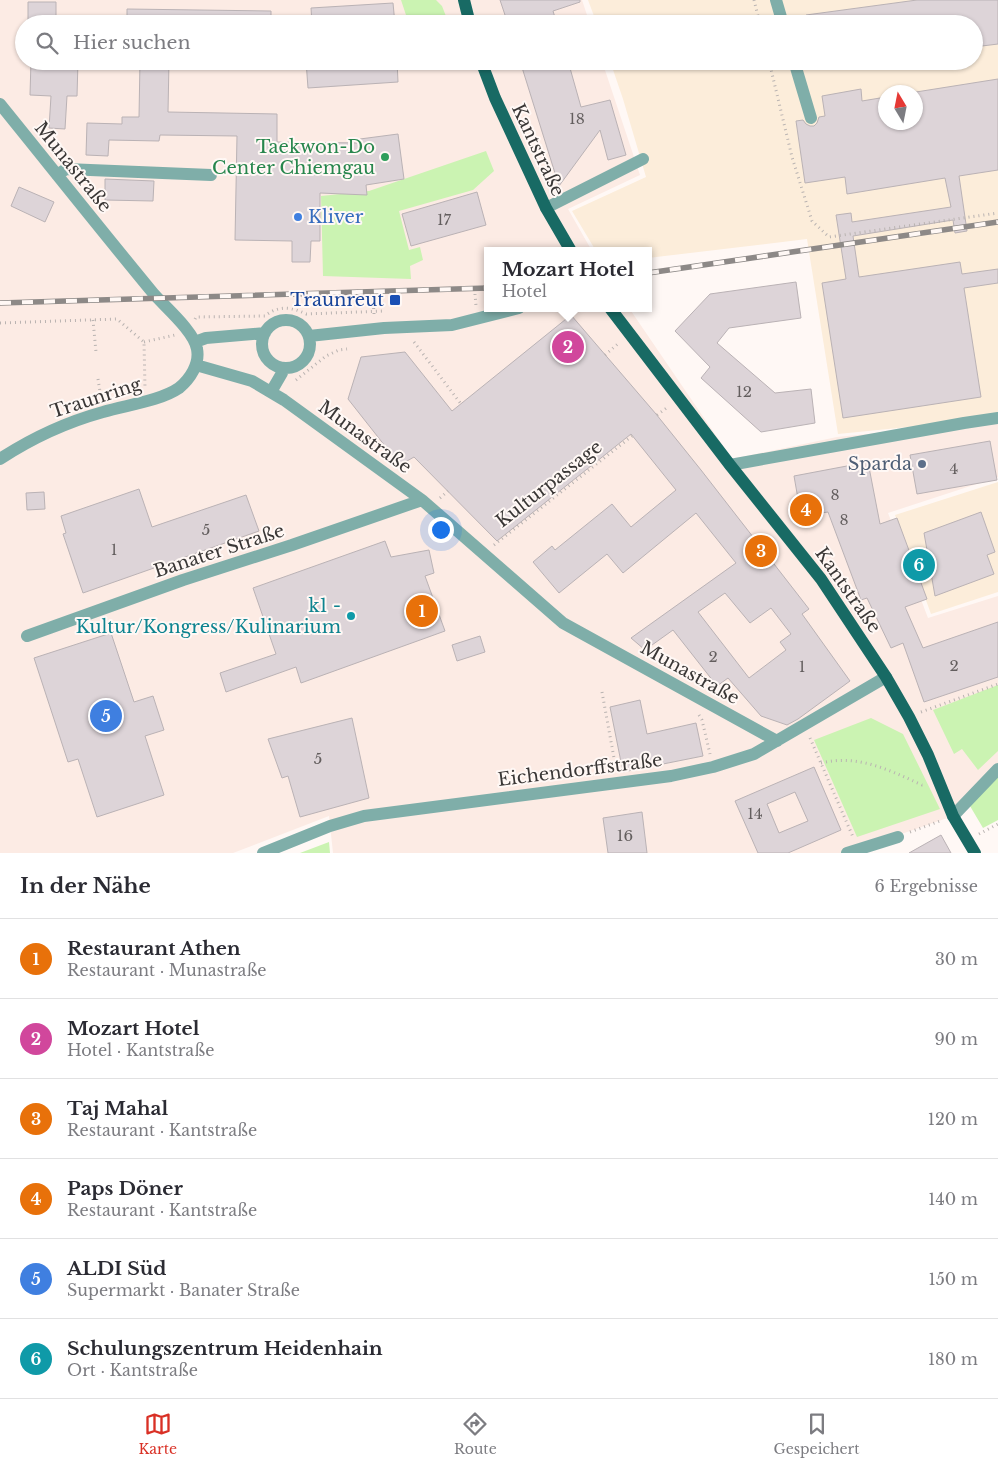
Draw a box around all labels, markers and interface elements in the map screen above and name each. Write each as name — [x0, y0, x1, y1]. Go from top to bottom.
search box — [15, 15, 983, 70]
icon: search — [33, 29, 61, 57]
text: Hier suchen — [73, 31, 191, 54]
north arrow — [878, 85, 923, 130]
street label: Kantstraße — [507, 100, 569, 200]
house number: 18 — [569, 109, 585, 128]
street label: Munastraße — [30, 117, 116, 217]
place label: Taekwon-Do Center Chiemgau — [212, 136, 375, 179]
marker: Taekwon-Do Center Chiemgau — [379, 151, 391, 163]
place label: Kliver — [308, 206, 364, 228]
house number: 17 — [437, 210, 452, 229]
marker: Kliver — [292, 211, 304, 223]
popup — [484, 247, 652, 312]
text: Mozart Hotel — [502, 258, 634, 281]
text: Hotel — [502, 281, 547, 301]
place label: Traunreut — [290, 289, 384, 311]
marker: Traunreut — [388, 293, 402, 307]
pin: 2 — [552, 328, 584, 366]
street label: Traunring — [48, 373, 144, 423]
house number: 12 — [736, 382, 752, 401]
street label: Munastraße — [314, 396, 416, 478]
street label: Kulturpassage — [492, 436, 606, 532]
place label: Sparda — [848, 453, 912, 475]
marker: Sparda — [916, 458, 928, 470]
house number: 4 — [950, 459, 958, 478]
house number: 8 — [830, 485, 840, 504]
pin: 4 — [790, 491, 822, 529]
house number: 8 — [839, 510, 849, 529]
your location — [428, 517, 454, 543]
street label: Banater Straße — [151, 520, 287, 582]
house number: 5 — [202, 520, 210, 539]
pin: 3 — [745, 532, 777, 570]
house number: 1 — [111, 540, 117, 559]
street label: Kantstraße — [810, 543, 886, 637]
pin: 6 — [903, 546, 935, 584]
pin: 1 — [406, 592, 438, 630]
place label: k1 - Kultur/Kongress/Kulinarium — [76, 595, 341, 638]
marker: k1 - Kultur/Kongress/Kulinarium — [345, 610, 357, 622]
street label: Munastraße — [637, 637, 743, 709]
house number: 2 — [708, 647, 718, 666]
house number: 2 — [949, 656, 959, 675]
house number: 1 — [799, 657, 805, 676]
pin: 5 — [90, 697, 122, 735]
house number: 5 — [314, 749, 322, 768]
street label: Eichendorffstraße — [496, 749, 664, 791]
house number: 14 — [747, 804, 763, 823]
house number: 16 — [617, 826, 633, 845]
text: In der Nähe — [20, 873, 151, 899]
text: 6 Ergebnisse — [875, 876, 978, 896]
text: Restaurant Athen — [67, 937, 241, 960]
text: 1 — [33, 949, 39, 969]
text: 30 m — [935, 949, 978, 969]
text: Restaurant · Munastraße — [67, 960, 267, 980]
text: Mozart Hotel — [67, 1017, 199, 1040]
text: 2 — [31, 1029, 41, 1049]
text: 90 m — [935, 1029, 978, 1049]
text: Hotel · Kantstraße — [67, 1040, 214, 1060]
text: Taj Mahal — [67, 1097, 168, 1120]
text: 3 — [31, 1109, 41, 1129]
text: 120 m — [928, 1109, 978, 1129]
text: Restaurant · Kantstraße — [67, 1120, 257, 1140]
text: Paps Döner — [67, 1177, 183, 1200]
text: 4 — [31, 1189, 41, 1209]
text: 140 m — [928, 1189, 978, 1209]
text: Restaurant · Kantstraße — [67, 1200, 257, 1220]
text: ALDI Süd — [67, 1257, 166, 1280]
text: 5 — [31, 1269, 41, 1289]
text: 150 m — [929, 1269, 978, 1289]
text: Supermarkt · Banater Straße — [67, 1280, 300, 1300]
text: Schulungszentrum Heidenhain — [67, 1337, 383, 1360]
text: 6 — [31, 1349, 41, 1369]
text: 180 m — [928, 1349, 978, 1369]
text: Ort · Kantstraße — [67, 1360, 198, 1380]
tab: Karte — [138, 1410, 177, 1458]
tab: Route — [454, 1410, 497, 1458]
tab: Gespeichert — [774, 1410, 860, 1458]

